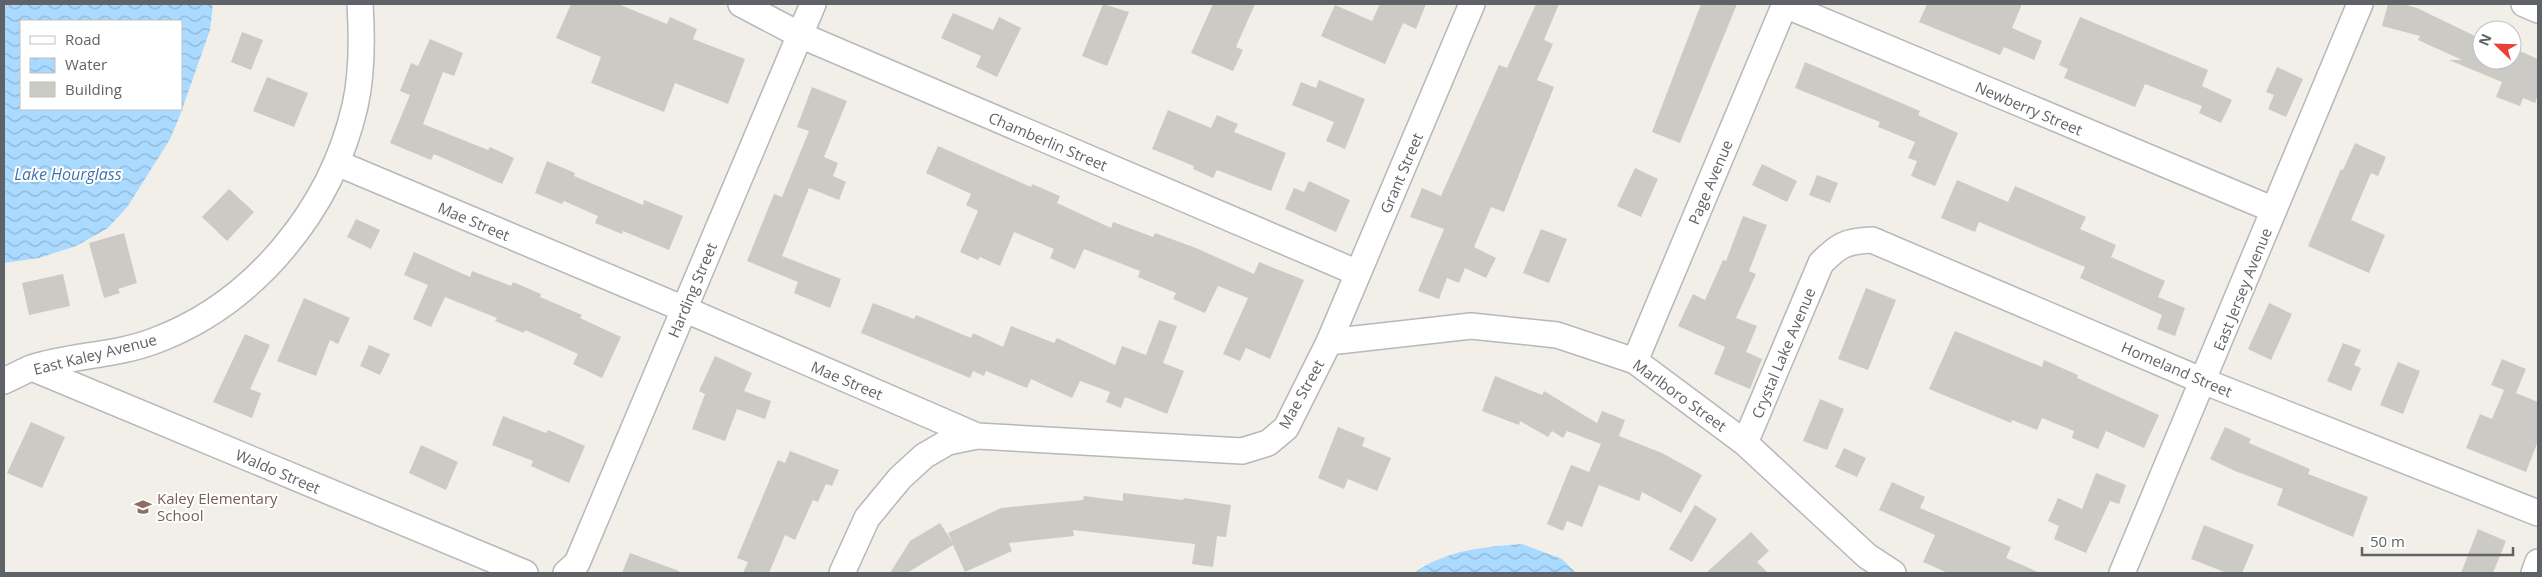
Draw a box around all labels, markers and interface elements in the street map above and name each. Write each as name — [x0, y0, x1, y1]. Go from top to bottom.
legend — [20, 20, 182, 110]
north arrow — [2472, 20, 2522, 70]
text: Road — [65, 29, 101, 49]
text: N — [2474, 31, 2496, 49]
text: Water — [65, 54, 107, 74]
street label: Newberry Street — [1972, 76, 2086, 140]
text: Building — [65, 79, 122, 99]
street label: Chamberlin Street — [986, 107, 1110, 175]
street label: Grant Street — [1375, 130, 1427, 216]
street label: Page Avenue — [1683, 137, 1737, 227]
water label: Lake Hourglass — [14, 163, 122, 185]
street label: Mae Street — [435, 197, 513, 245]
street label: East Jersey Avenue — [2208, 225, 2276, 353]
street label: Harding Street — [663, 239, 721, 341]
street label: Crystal Lake Avenue — [1746, 285, 1820, 421]
street label: East Kaley Avenue — [31, 329, 159, 379]
street label: Homeland Street — [2118, 337, 2236, 401]
street label: Marlboro Street — [1629, 354, 1731, 436]
street label: Mae Street — [808, 356, 886, 404]
street label: Mae Street — [1274, 356, 1328, 432]
street label: Waldo Street — [233, 444, 323, 498]
place label: Kaley Elementary School — [157, 488, 278, 525]
school or university icon: Kaley Elementary School — [133, 497, 153, 517]
scale bar — [2362, 524, 2513, 556]
text: 50 m — [2370, 531, 2405, 551]

